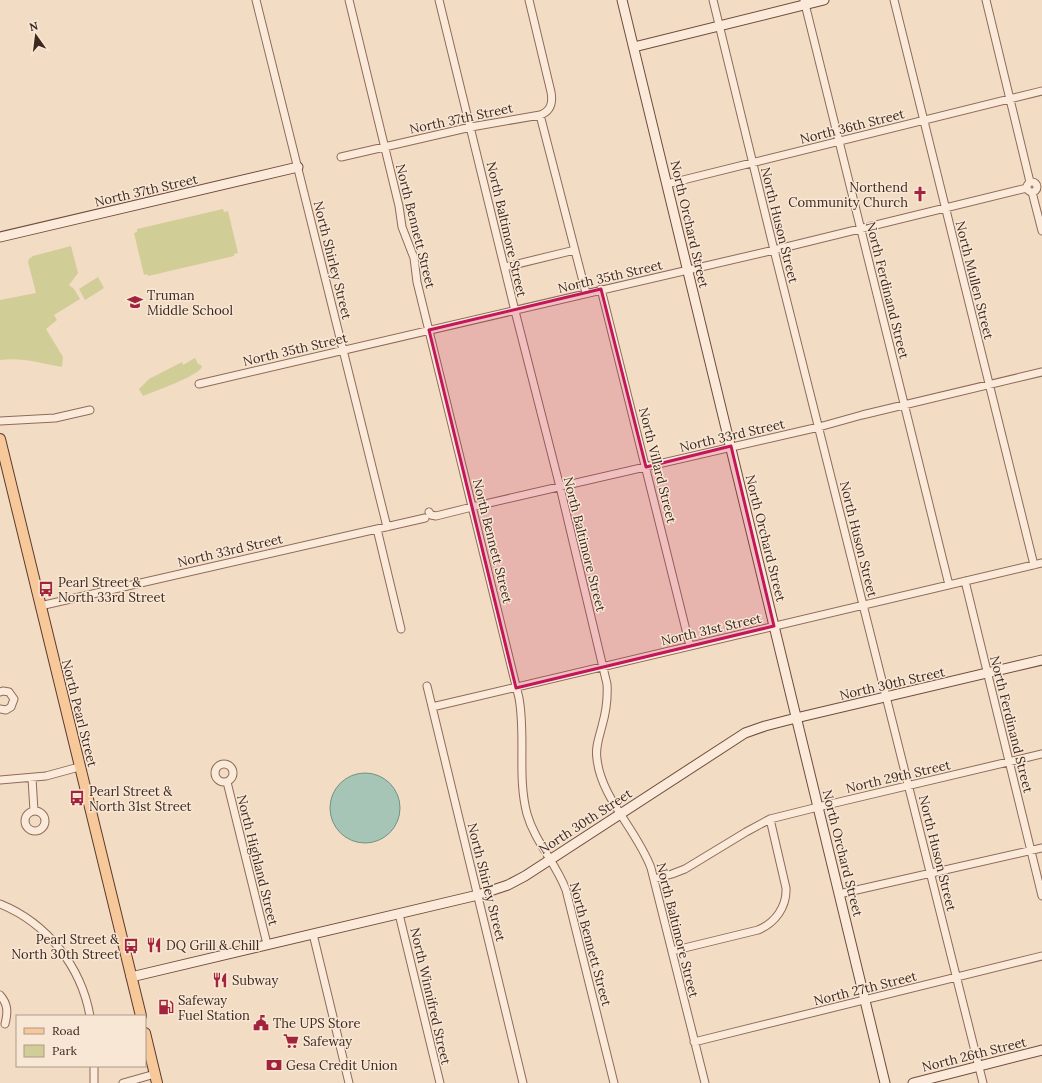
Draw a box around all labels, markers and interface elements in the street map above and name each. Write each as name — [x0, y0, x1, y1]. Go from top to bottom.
north arrow — [16, 16, 56, 56]
text: N — [28, 18, 40, 34]
street label: North 37th Street — [408, 99, 514, 138]
street label: North 36th Street — [798, 105, 906, 148]
street label: North Orchard Street — [667, 159, 712, 289]
street label: North Baltimore Street — [483, 160, 530, 298]
street label: North Bennett Street — [392, 162, 439, 290]
street label: North Huson Street — [757, 165, 802, 285]
street label: North 37th Street — [93, 170, 199, 211]
place label: Northend Community Church — [788, 179, 908, 211]
church icon: Northend Community Church — [911, 185, 929, 203]
street label: North Shirley Street — [310, 199, 355, 321]
street label: North Mullen Street — [952, 219, 997, 341]
street label: North Ferdinand Street — [862, 220, 913, 360]
street label: North 35th Street — [556, 256, 664, 297]
place label: Truman Middle School — [147, 287, 233, 319]
school or university icon: Truman Middle School — [126, 293, 144, 311]
street label: North 35th Street — [241, 329, 349, 370]
street label: North Villard Street — [635, 405, 680, 525]
street label: North 33rd Street — [678, 415, 786, 456]
street label: North Orchard Street — [742, 473, 790, 603]
street label: North Baltimore Street — [560, 475, 610, 613]
street label: North Bennett Street — [469, 477, 516, 605]
street label: North Huson Street — [836, 479, 881, 599]
street label: North 33rd Street — [176, 530, 284, 571]
place label: Pearl Street & North 33rd Street — [58, 574, 165, 606]
bus stop icon: Pearl Street & North 33rd Street — [37, 580, 55, 598]
street label: North 31st Street — [659, 610, 763, 649]
street label: North Ferdinand Street — [986, 654, 1037, 794]
street label: North Pearl Street — [58, 658, 101, 769]
street label: North 30th Street — [838, 663, 947, 704]
street label: North 29th Street — [844, 756, 952, 797]
place label: Pearl Street & North 31st Street — [89, 783, 192, 815]
street label: North 30th Street — [535, 785, 635, 858]
street label: North Orchard Street — [819, 788, 867, 918]
bus stop icon: Pearl Street & North 31st Street — [68, 789, 86, 807]
street label: North Highland Street — [233, 793, 282, 927]
street label: North Huson Street — [915, 793, 960, 913]
street label: North Shirley Street — [464, 821, 509, 943]
street label: North Baltimore Street — [653, 861, 703, 999]
street label: North Bennett Street — [566, 880, 615, 1008]
street label: North Winnifred Street — [406, 926, 455, 1066]
place label: Pearl Street & North 30th Street — [11, 931, 120, 963]
restaurant icon: DQ Grill & Chill — [145, 936, 163, 954]
bus stop icon: Pearl Street & North 30th Street — [122, 937, 140, 955]
place label: DQ Grill & Chill — [166, 937, 260, 954]
street label: North 27th Street — [812, 967, 918, 1009]
restaurant icon: Subway — [211, 971, 229, 989]
place label: Subway — [232, 972, 278, 989]
place label: Safeway Fuel Station — [178, 992, 250, 1024]
fuel station icon: Safeway Fuel Station — [157, 998, 175, 1016]
public building icon: The UPS Store — [252, 1014, 270, 1032]
legend — [16, 1015, 146, 1067]
place label: The UPS Store — [273, 1015, 361, 1032]
text: Road — [52, 1023, 80, 1038]
supermarket icon: Safeway — [282, 1032, 300, 1050]
place label: Safeway — [303, 1033, 352, 1050]
street label: North 26th Street — [920, 1033, 1028, 1076]
text: Park — [52, 1043, 78, 1058]
bank icon: Gesa Credit Union — [265, 1056, 283, 1074]
place label: Gesa Credit Union — [286, 1057, 398, 1074]

